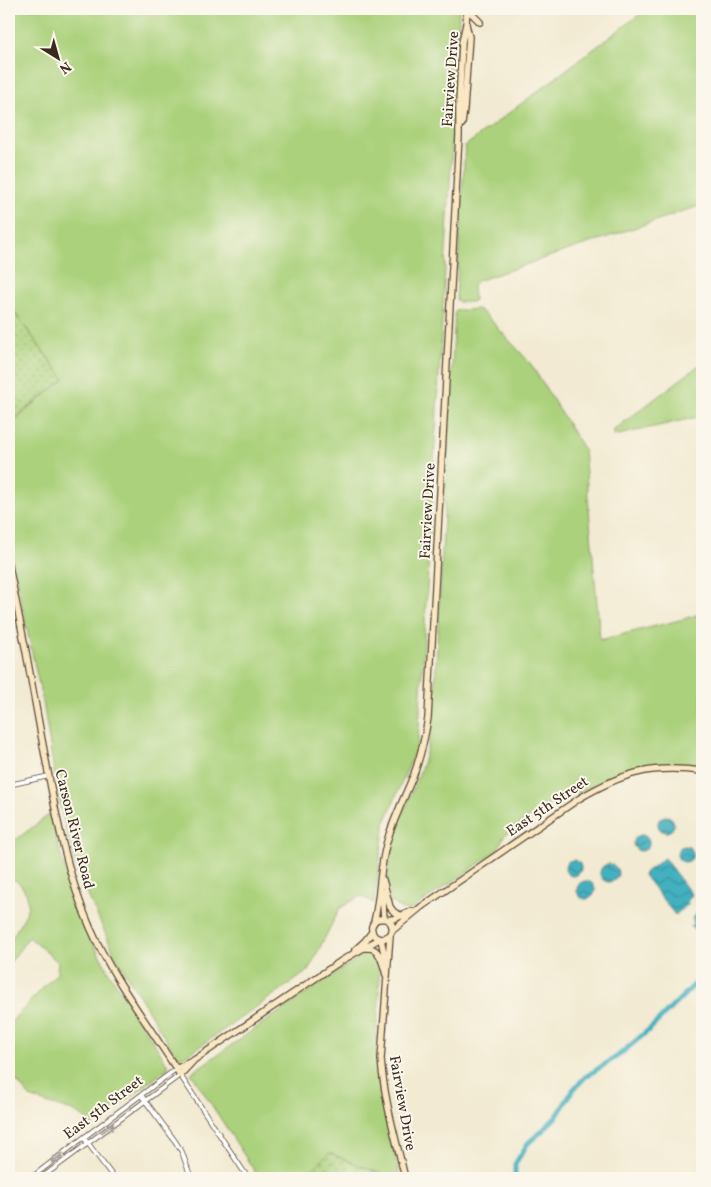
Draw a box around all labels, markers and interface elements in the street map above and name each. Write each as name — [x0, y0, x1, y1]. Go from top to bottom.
street label: Fairview Drive — [438, 30, 465, 128]
north arrow — [32, 32, 82, 82]
text: N — [55, 57, 75, 78]
street label: Fairview Drive — [415, 463, 441, 560]
street label: Carson River Road — [49, 767, 99, 891]
street label: East 5th Street — [503, 772, 593, 842]
street label: Fairview Drive — [383, 1054, 420, 1152]
street label: East 5th Street — [60, 1071, 148, 1145]
one-way arrow — [101, 1123, 115, 1133]
one-way arrow — [51, 1152, 64, 1163]

